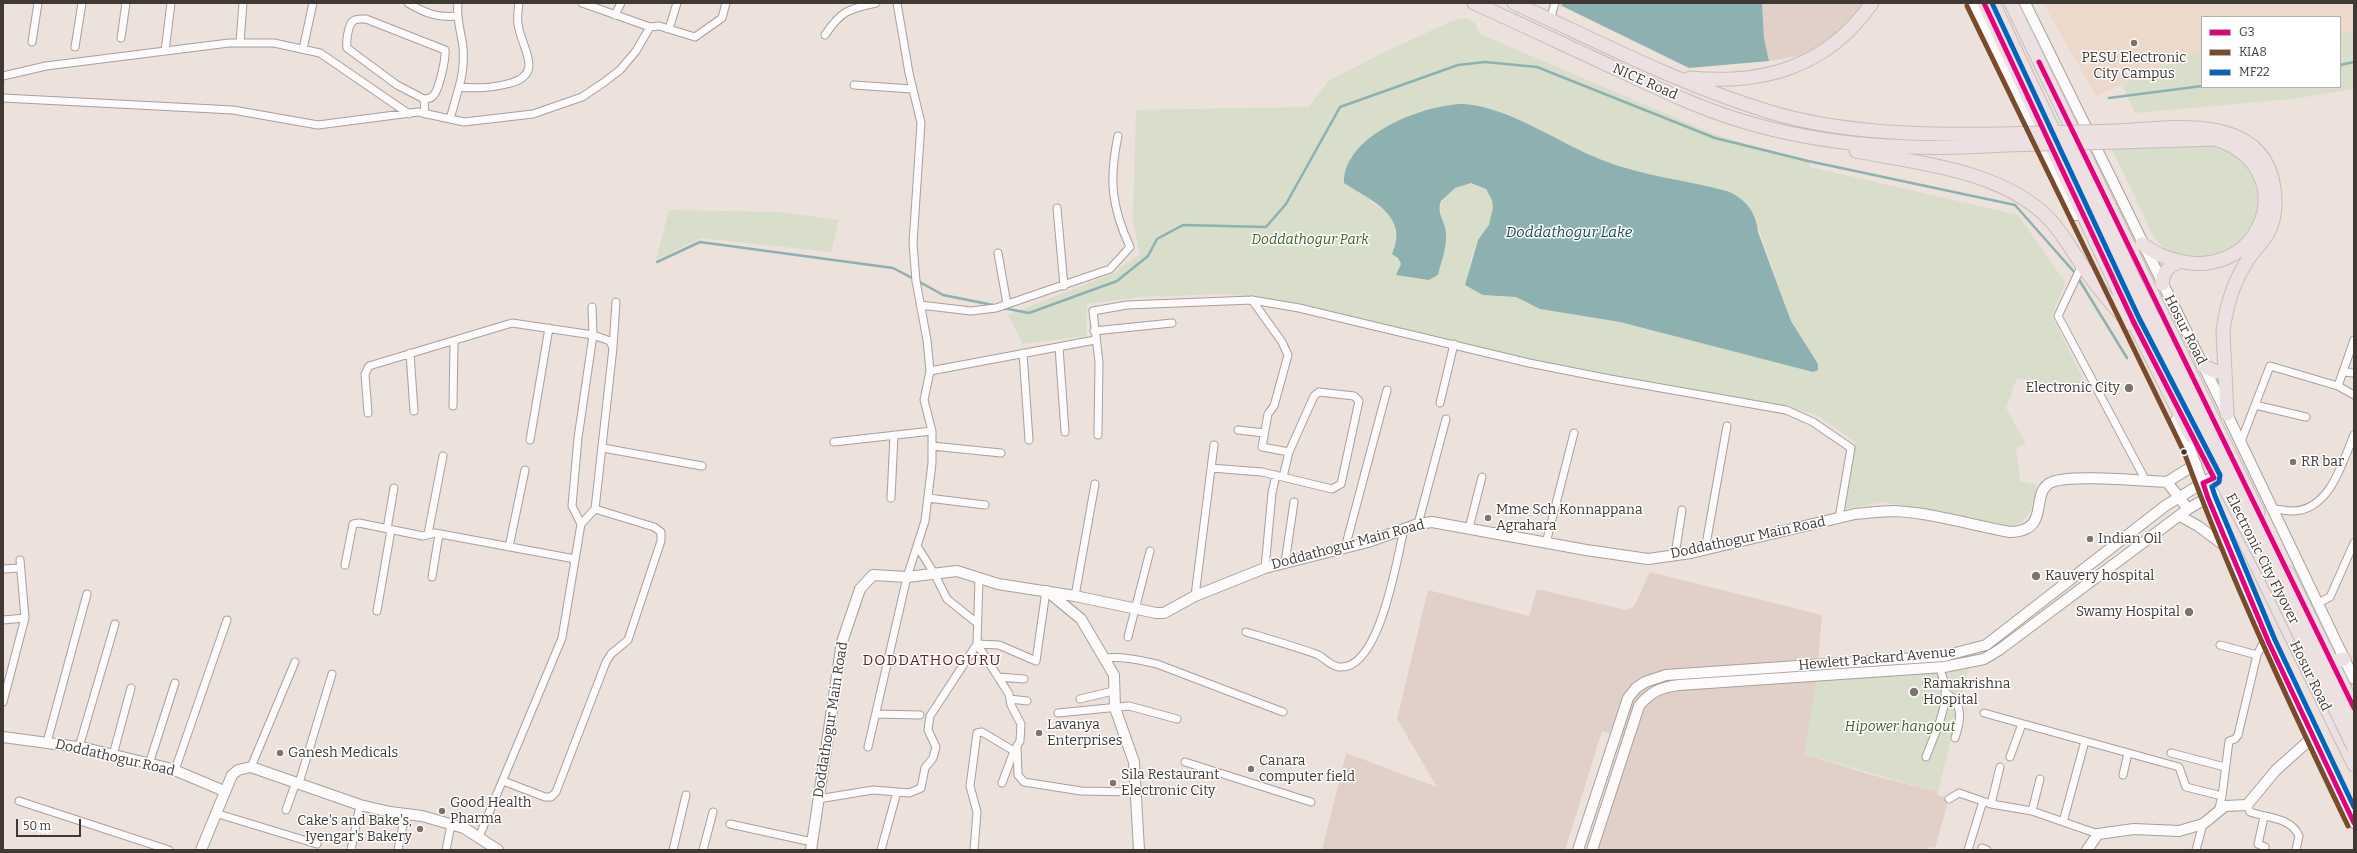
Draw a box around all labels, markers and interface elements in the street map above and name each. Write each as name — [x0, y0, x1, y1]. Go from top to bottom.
legend — [2201, 16, 2341, 88]
text: G3 — [2239, 25, 2255, 39]
marker: PESU Electronic City Campus — [2129, 38, 2139, 48]
text: KIA8 — [2239, 45, 2267, 59]
place label: PESU Electronic City Campus — [2082, 50, 2186, 82]
street label: NICE Road — [1610, 60, 1680, 104]
text: MF22 — [2239, 65, 2270, 79]
water label: Doddathogur Lake — [1506, 224, 1632, 242]
park label: Doddathogur Park — [1251, 232, 1369, 248]
street label: Hosur Road — [2160, 292, 2210, 368]
place label: Electronic City — [2025, 380, 2120, 396]
marker: Electronic City — [2123, 382, 2135, 394]
unlabelled marker — [2179, 447, 2189, 457]
place label: RR bar — [2301, 454, 2344, 470]
marker: RR bar — [2288, 457, 2298, 467]
street label: Electronic City Flyover — [2222, 491, 2302, 627]
place label: Mme Sch Konnappana Agrahara — [1496, 502, 1643, 534]
marker: Mme Sch Konnappana Agrahara — [1483, 513, 1493, 523]
street label: Doddathogur Main Road — [1669, 513, 1827, 563]
street label: Doddathogur Main Road — [1270, 516, 1426, 574]
place label: Indian Oil — [2098, 531, 2162, 547]
marker: Indian Oil — [2085, 534, 2095, 544]
place label: Kauvery hospital — [2045, 568, 2154, 584]
marker: Kauvery hospital — [2030, 570, 2042, 582]
place label: Swamy Hospital — [2076, 604, 2180, 620]
marker: Swamy Hospital — [2183, 606, 2195, 618]
street label: Hosur Road — [2286, 638, 2334, 714]
street label: Doddathogur Main Road — [810, 641, 852, 799]
street label: Hewlett Packard Avenue — [1798, 644, 1956, 674]
district label: DODDATHOGURU — [862, 652, 1002, 670]
place label: Ramakrishna Hospital — [1923, 676, 2010, 708]
marker: Ramakrishna Hospital — [1908, 686, 1920, 698]
place label: Lavanya Enterprises — [1047, 717, 1123, 750]
park label: Hipower hangout — [1845, 719, 1955, 735]
marker: Lavanya Enterprises — [1034, 728, 1044, 738]
street label: Doddathogur Road — [54, 736, 176, 780]
place label: Ganesh Medicals — [288, 745, 398, 761]
marker: Ganesh Medicals — [275, 748, 285, 758]
place label: Canara computer field — [1259, 753, 1355, 786]
marker: Canara computer field — [1246, 764, 1256, 774]
place label: Sila Restaurant Electronic City — [1121, 767, 1219, 800]
marker: Sila Restaurant Electronic City — [1108, 778, 1118, 788]
place label: Good Health Pharma — [450, 795, 531, 828]
marker: Good Health Pharma — [437, 806, 447, 816]
scale bar — [18, 811, 83, 837]
place label: Cake's and Bake's, Iyengar's Bakery — [297, 813, 412, 846]
text: 50 m — [23, 819, 51, 833]
marker: Cake's and Bake's, Iyengar's Bakery — [415, 824, 425, 834]

